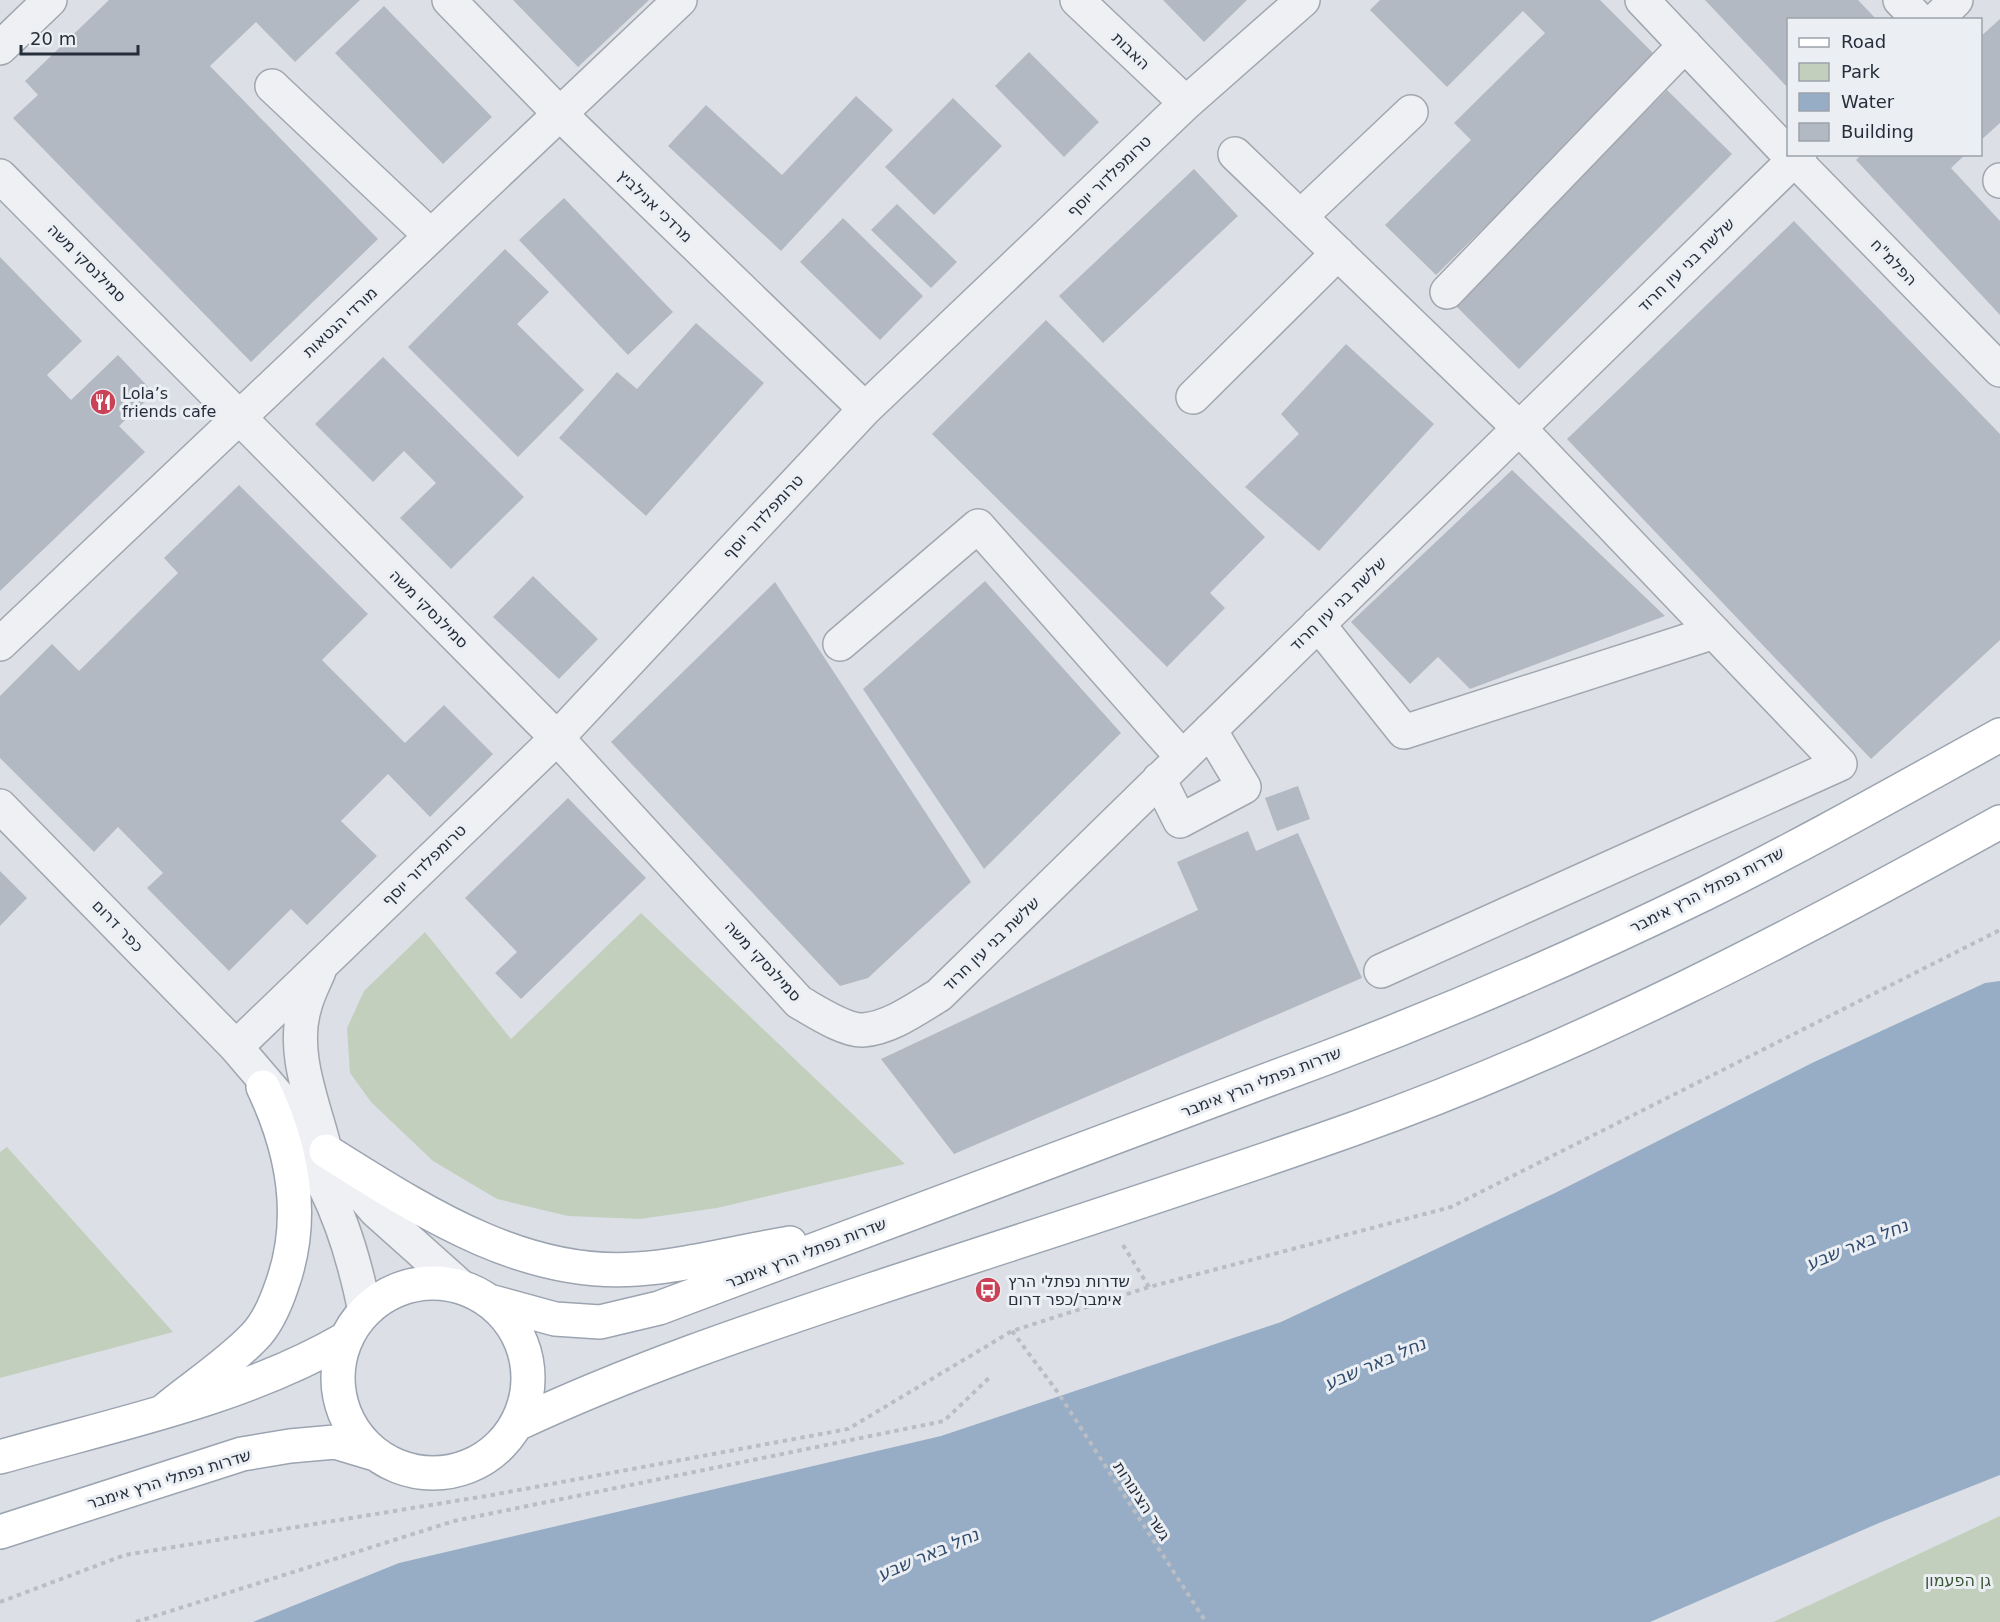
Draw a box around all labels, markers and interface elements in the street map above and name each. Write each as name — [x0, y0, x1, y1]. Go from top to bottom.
scale bar — [21, 18, 138, 56]
legend — [1787, 18, 1982, 156]
text: 20 m — [30, 28, 76, 49]
street label: האבות — [1108, 28, 1154, 74]
text: Road — [1841, 31, 1886, 52]
text: Park — [1841, 61, 1880, 82]
text: Water — [1841, 91, 1895, 112]
text: Building — [1841, 121, 1914, 142]
street label: טרומפלדור יוסף — [1063, 131, 1155, 221]
street label: מרדכי אנילביץ — [614, 165, 696, 247]
street label: שלשת בני עין חרוד — [1634, 214, 1738, 316]
street label: סמילנסקי משה — [44, 220, 130, 306]
street label: הפלמ"ח — [1867, 234, 1921, 290]
street label: מורדי הגטאות — [299, 283, 381, 361]
place label: Lola’s friends cafe — [122, 384, 216, 421]
restaurant icon: Lola’s friends cafe — [88, 387, 118, 417]
street label: טרומפלדור יוסף — [719, 470, 807, 564]
street label: שלשת בני עין חרוד — [1286, 553, 1390, 655]
street label: סמילנסקי משה — [386, 566, 472, 652]
street label: טרומפלדור יוסף — [378, 820, 470, 910]
street label: שדרות נפתלי הרץ אימבר — [1627, 843, 1787, 937]
street label: שלשת בני עין חרוד — [939, 893, 1043, 995]
street label: כפר דרום — [88, 896, 148, 956]
street label: סמילנסקי משה — [721, 917, 805, 1005]
street label: שדרות נפתלי הרץ אימבר — [1178, 1043, 1344, 1121]
street label: שדרות נפתלי הרץ אימבר — [723, 1214, 889, 1292]
water label: נחל באר שבע — [1803, 1214, 1912, 1274]
place label: שדרות נפתלי הרץ אימבר/כפר דרום — [1008, 1272, 1130, 1309]
bus stop icon: שדרות נפתלי הרץ אימבר/כפר דרום — [973, 1275, 1003, 1305]
water label: נחל באר שבע — [1321, 1332, 1429, 1394]
street label: שדרות נפתלי הרץ אימבר — [85, 1445, 253, 1513]
street label: גשר הצינורות — [1109, 1458, 1175, 1544]
water label: נחל באר שבע — [874, 1523, 982, 1585]
park label: גן הפעמון — [1925, 1571, 1991, 1590]

